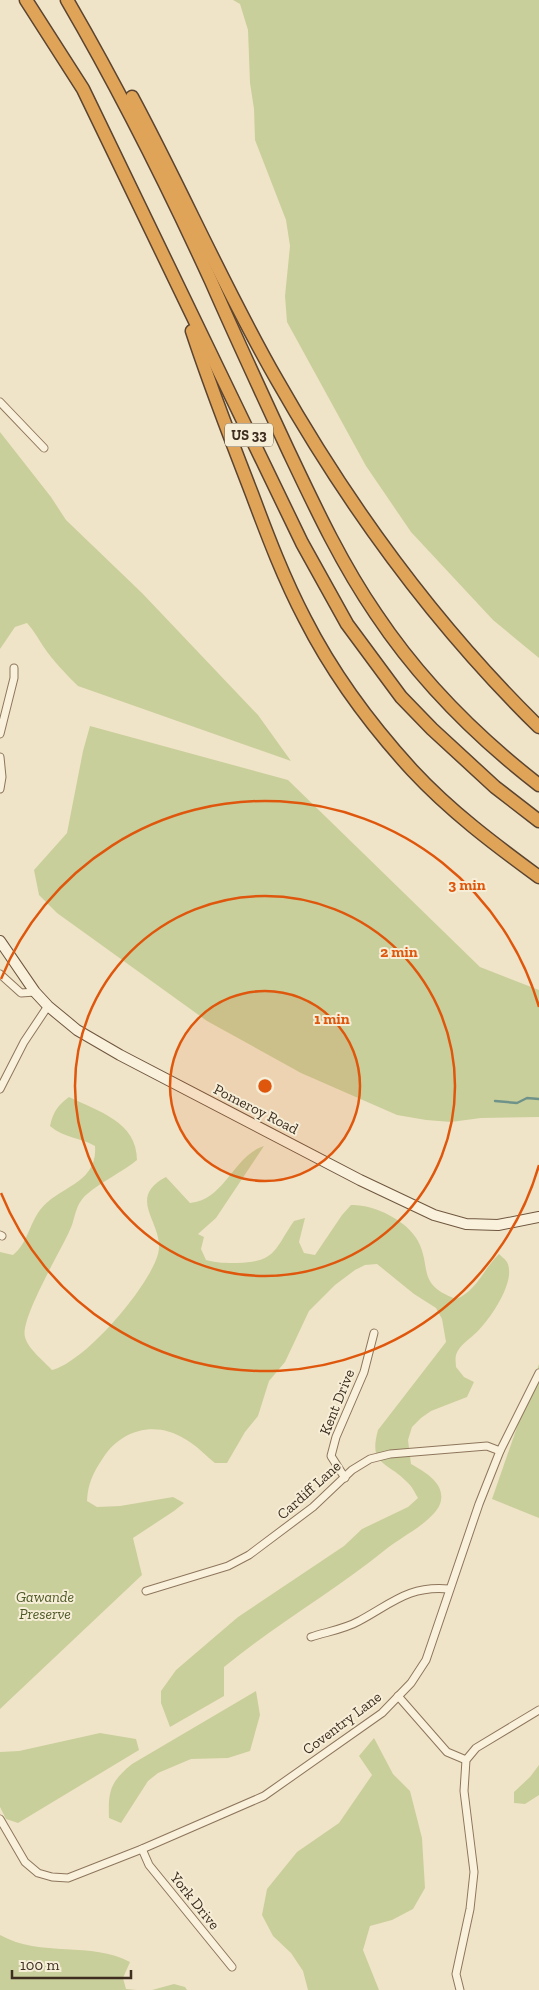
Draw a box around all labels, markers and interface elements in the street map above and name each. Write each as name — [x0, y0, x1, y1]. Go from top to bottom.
road number: US 33 — [225, 424, 273, 446]
text: 3 min — [448, 876, 486, 894]
text: 2 min — [380, 943, 418, 961]
text: 1 min — [314, 1010, 350, 1028]
centre of rings — [256, 1077, 274, 1095]
street label: Pomeroy Road — [211, 1080, 302, 1138]
street label: Kent Drive — [316, 1367, 358, 1437]
street label: Cardiff Lane — [273, 1457, 345, 1523]
park label: Gawande Preserve — [16, 1588, 74, 1623]
street label: Coventry Lane — [299, 1688, 385, 1758]
street label: York Drive — [166, 1868, 224, 1933]
scale bar — [12, 1948, 131, 1980]
text: 100 m — [20, 1956, 59, 1974]

